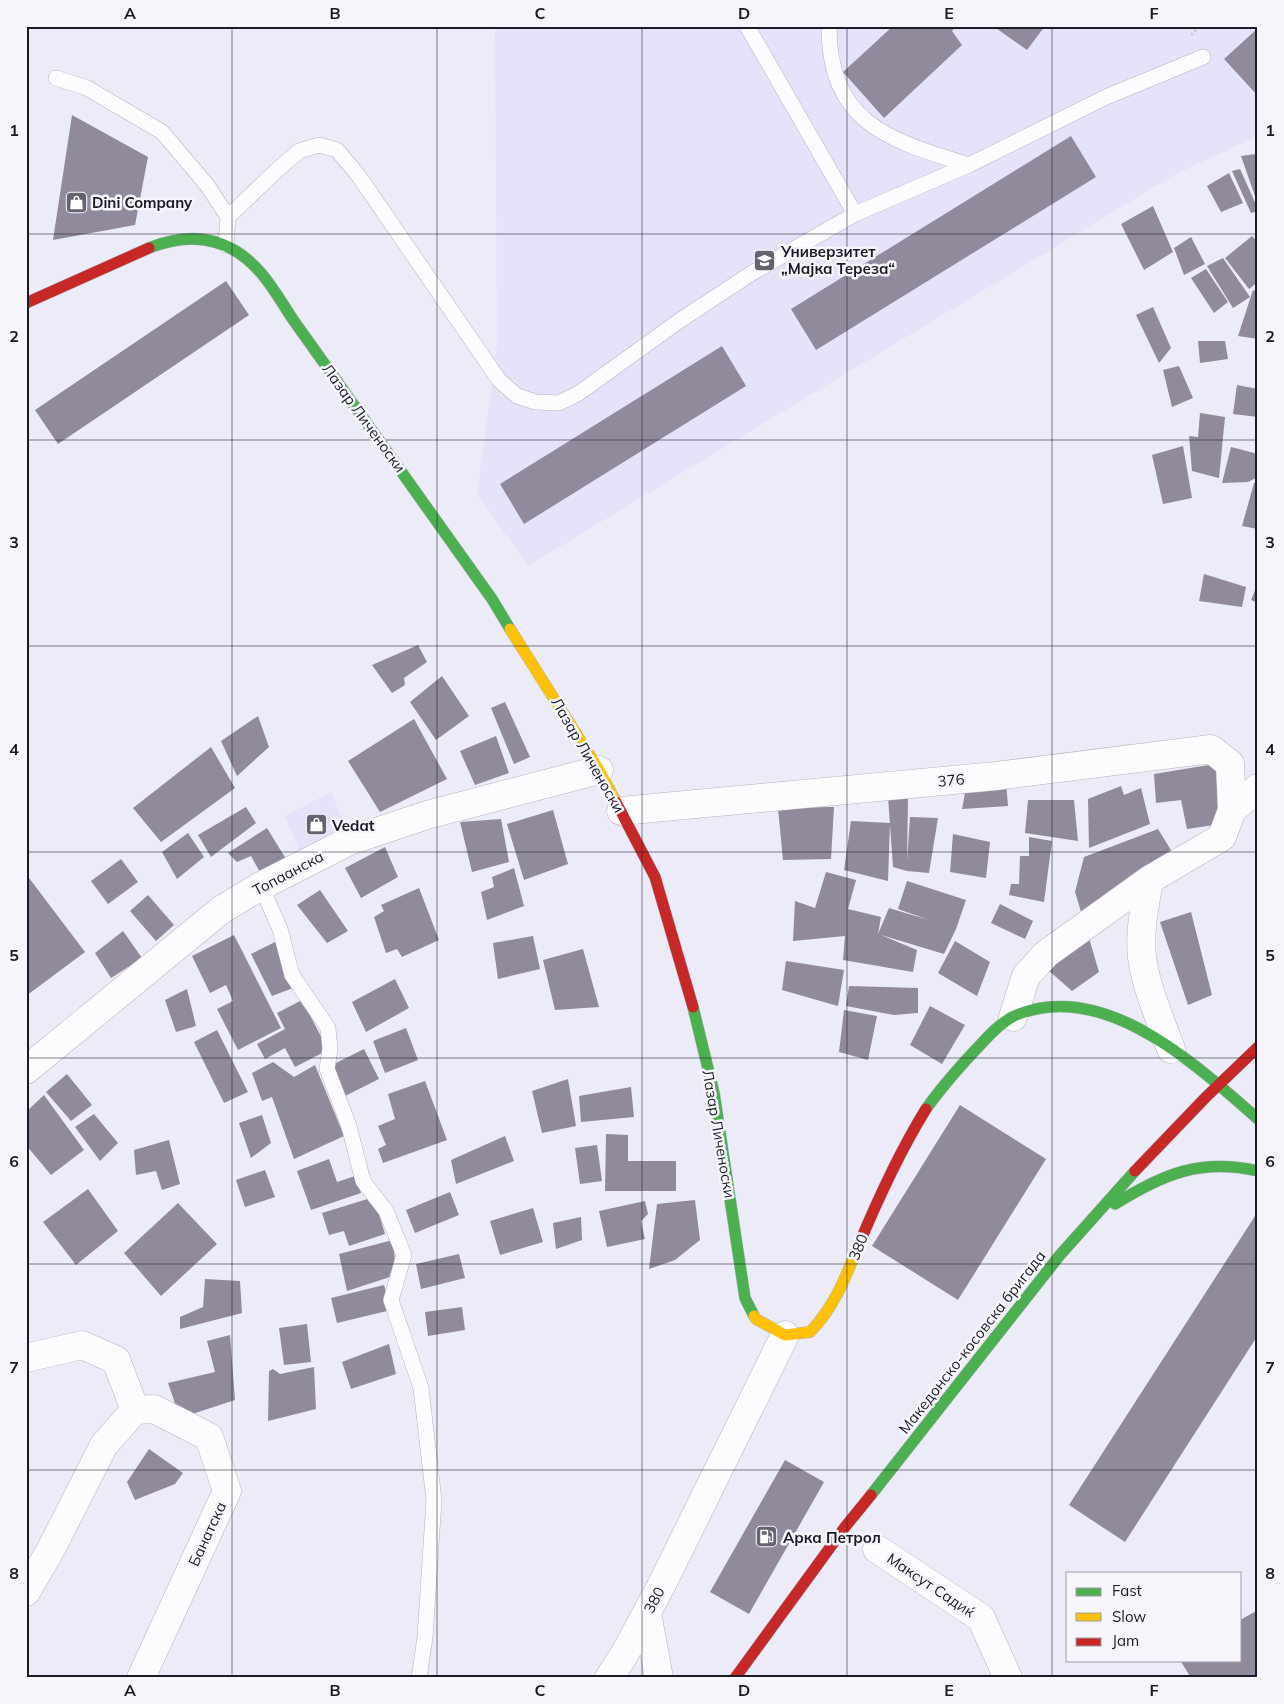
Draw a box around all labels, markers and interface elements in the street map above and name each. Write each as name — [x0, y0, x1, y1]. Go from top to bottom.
text: A — [124, 3, 136, 23]
text: B — [329, 3, 341, 23]
text: C — [535, 3, 546, 23]
text: D — [738, 3, 750, 23]
text: E — [944, 3, 954, 23]
text: F — [1149, 3, 1159, 23]
text: 1 — [9, 120, 19, 140]
text: 1 — [1265, 120, 1275, 140]
shop icon: Dini Company — [64, 190, 88, 214]
place label: Dini Company — [92, 193, 193, 212]
place label: Универзитет „Мајка Тереза“ — [780, 242, 895, 278]
school or university icon: Универзитет „Мајка Тереза“ — [753, 248, 777, 272]
text: 2 — [9, 326, 19, 346]
text: 2 — [1265, 326, 1275, 346]
street label: Лазар Личеноски — [318, 360, 410, 476]
text: 3 — [9, 532, 19, 552]
text: 3 — [1265, 532, 1275, 552]
street label: Лазар Личеноски — [547, 694, 629, 816]
text: 4 — [9, 739, 19, 759]
text: 4 — [1265, 739, 1275, 759]
street label: 376 — [937, 769, 965, 791]
shop icon: Vedat — [304, 813, 328, 837]
place label: Vedat — [331, 816, 375, 835]
street label: Топаанска — [249, 846, 327, 900]
text: 5 — [9, 945, 19, 965]
text: 5 — [1265, 945, 1275, 965]
street label: Лазар Личеноски — [698, 1068, 740, 1200]
text: 6 — [9, 1151, 19, 1171]
text: 6 — [1265, 1151, 1275, 1171]
street label: 380 — [844, 1231, 872, 1263]
street label: Македонско-косовска бригада — [895, 1247, 1049, 1437]
text: 7 — [9, 1357, 19, 1377]
text: 7 — [1265, 1357, 1275, 1377]
street label: Банатска — [184, 1499, 230, 1569]
fuel station icon: Арка Петрол — [755, 1525, 779, 1549]
place label: Арка Петрол — [783, 1528, 881, 1547]
street label: Максут Садиќ — [883, 1549, 979, 1622]
text: 8 — [9, 1563, 19, 1583]
text: 8 — [1265, 1563, 1275, 1583]
legend — [1066, 1572, 1242, 1662]
text: Fast — [1112, 1581, 1142, 1600]
street label: 380 — [639, 1584, 669, 1616]
text: Slow — [1112, 1607, 1146, 1626]
text: Jam — [1112, 1631, 1139, 1650]
text: A — [124, 1680, 136, 1700]
text: B — [329, 1680, 341, 1700]
text: C — [535, 1680, 546, 1700]
text: D — [738, 1680, 750, 1700]
text: E — [944, 1680, 954, 1700]
text: F — [1149, 1680, 1159, 1700]

